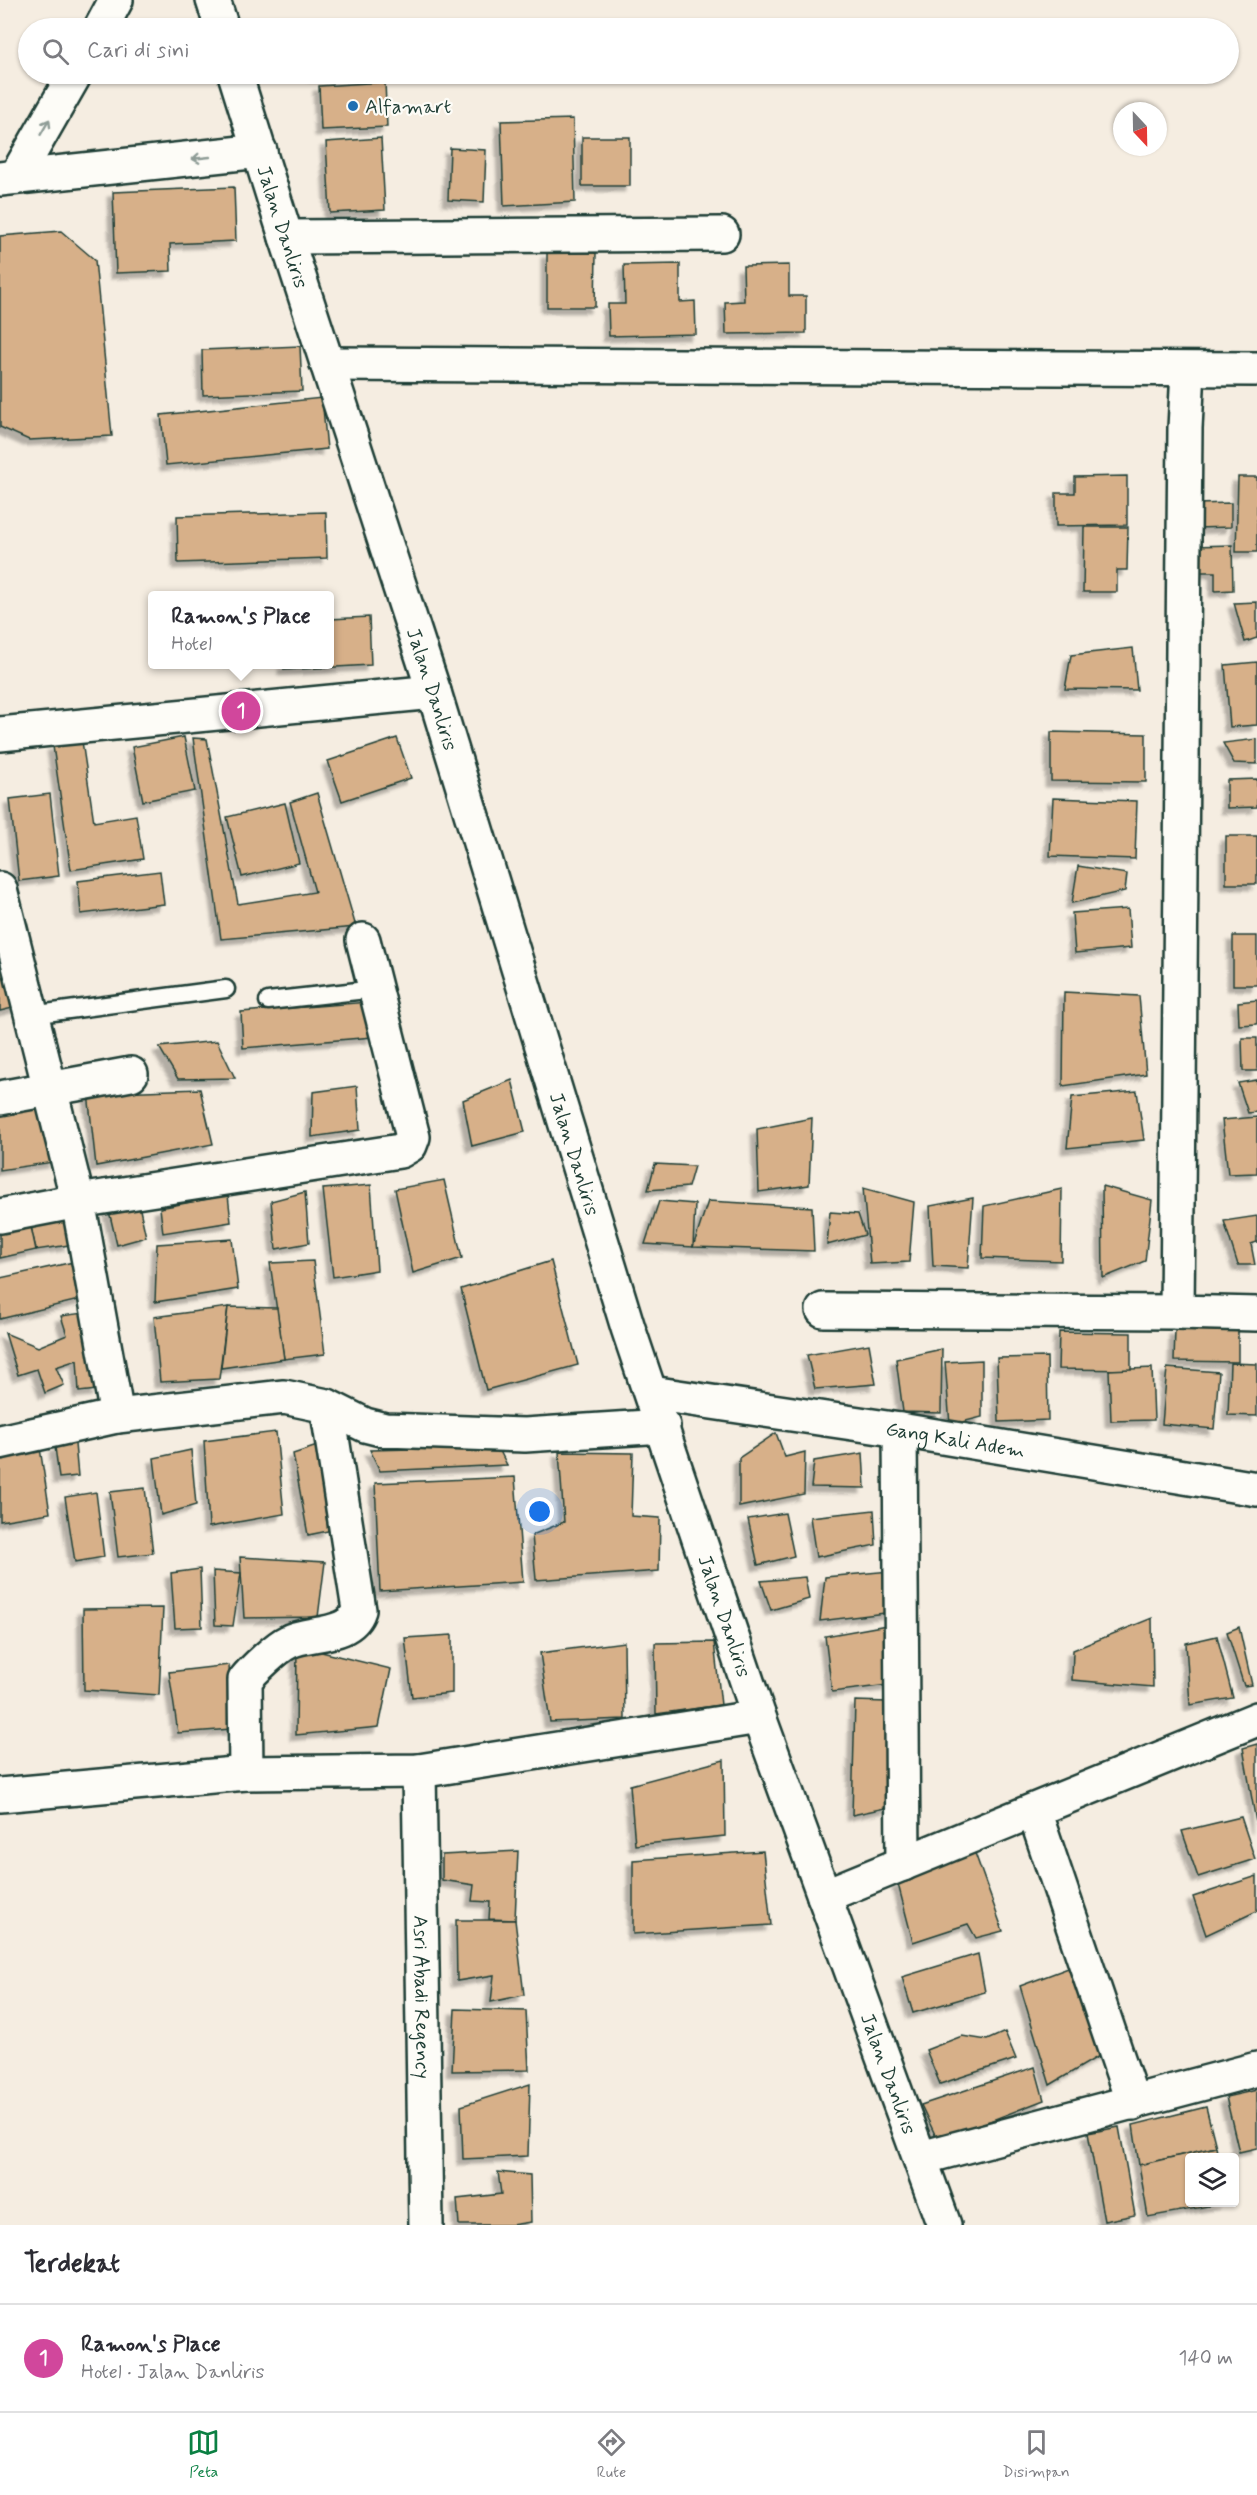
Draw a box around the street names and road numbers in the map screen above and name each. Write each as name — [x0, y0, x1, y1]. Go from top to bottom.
street label: Jalan Danliris — [249, 162, 314, 292]
street label: Jalan Danliris — [399, 625, 463, 754]
street label: Jalan Danliris — [542, 1089, 605, 1219]
street label: Gang Kali Adem — [884, 1416, 1027, 1465]
street label: Jalan Danliris — [690, 1552, 757, 1681]
street label: Asri Abadi Regency — [406, 1915, 436, 2079]
street label: Jalan Danliris — [853, 2009, 922, 2139]

